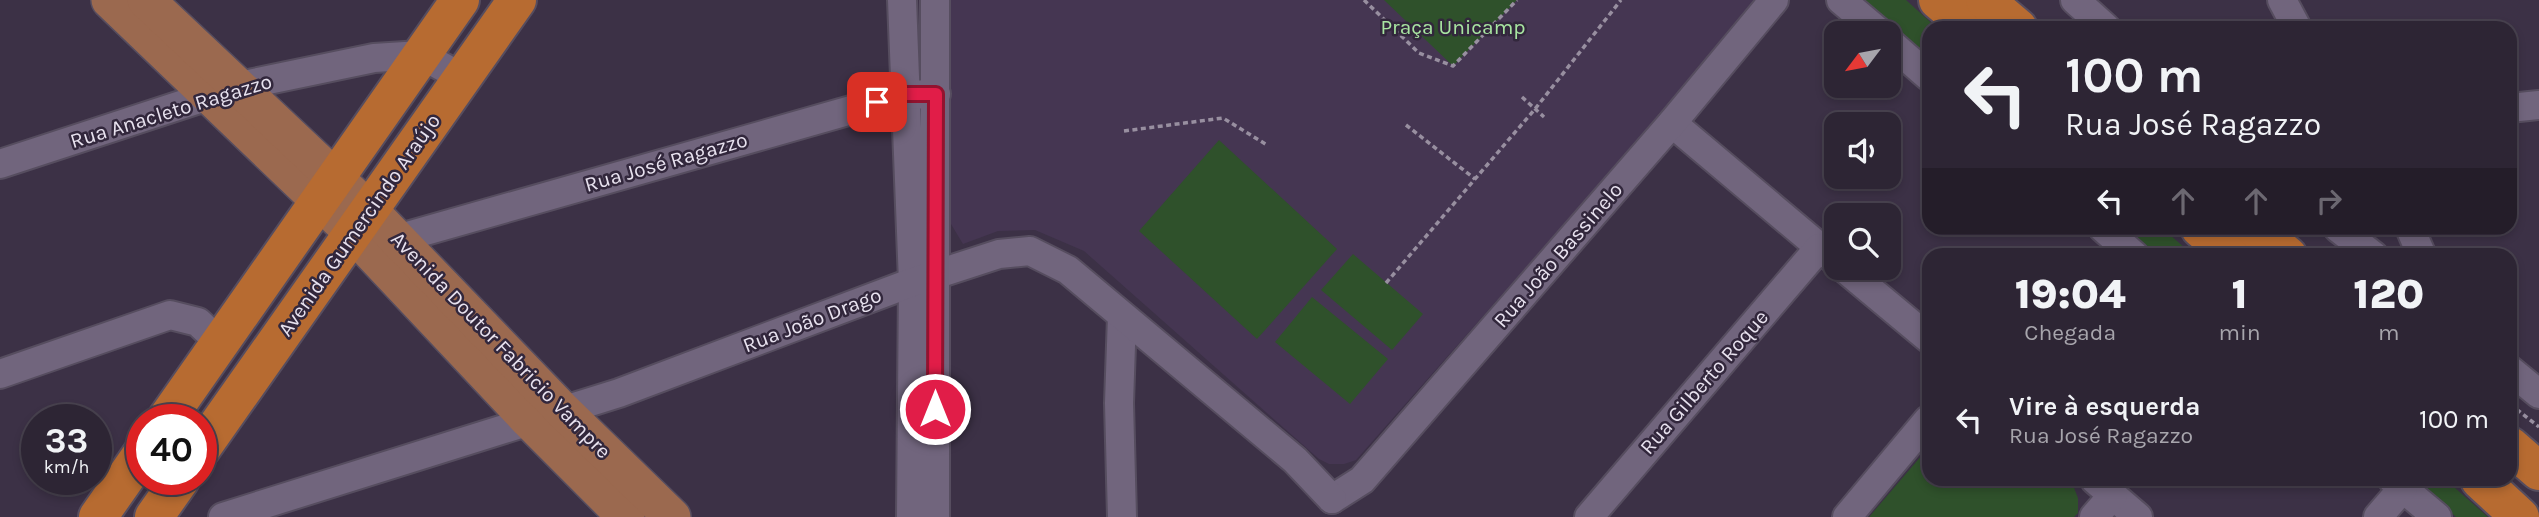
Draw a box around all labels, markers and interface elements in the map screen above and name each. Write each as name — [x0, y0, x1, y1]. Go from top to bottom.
park label: Praça Unicamp — [1380, 15, 1526, 39]
north arrow — [1824, 21, 1900, 98]
map controls — [1824, 21, 1901, 280]
text: 100 m — [2065, 47, 2203, 104]
icon: left — [1950, 49, 2041, 140]
street label: Rua Anacleto Ragazzo — [67, 69, 275, 153]
pin — [847, 72, 907, 132]
icon: arrive — [858, 83, 896, 121]
text: Rua José Ragazzo — [2065, 106, 2321, 143]
street label: Avenida Gumercindo Araújo — [273, 109, 445, 341]
button: sound — [1824, 112, 1901, 189]
street label: Rua José Ragazzo — [582, 127, 750, 197]
street label: Rua João Bassinelo — [1489, 178, 1627, 332]
icon: left — [2091, 182, 2129, 220]
icon: ahead — [2164, 182, 2202, 220]
icon: ahead — [2237, 182, 2275, 220]
icon: right — [2310, 182, 2348, 220]
button: search — [1824, 203, 1901, 280]
street label: Avenida Doutor Fabricio Vampre — [386, 227, 616, 463]
text: 19:04 — [2015, 269, 2126, 319]
text: 1 — [2231, 269, 2248, 319]
text: 120 — [2353, 269, 2424, 319]
street label: Rua João Drago — [739, 283, 885, 357]
street label: Rua Gilberto Roque — [1635, 305, 1773, 459]
text: Chegada — [2024, 319, 2116, 346]
text: min — [2218, 319, 2261, 346]
text: m — [2378, 319, 2400, 346]
position arrow — [898, 372, 972, 446]
text: Vire à esquerda — [2009, 391, 2200, 422]
icon: left — [1950, 401, 1988, 439]
speed limit sign: 40 — [126, 404, 217, 495]
text: 100 m — [2419, 404, 2489, 435]
text: 33 — [45, 420, 88, 461]
text: Rua José Ragazzo — [2009, 422, 2193, 449]
text: km/h — [44, 456, 89, 478]

